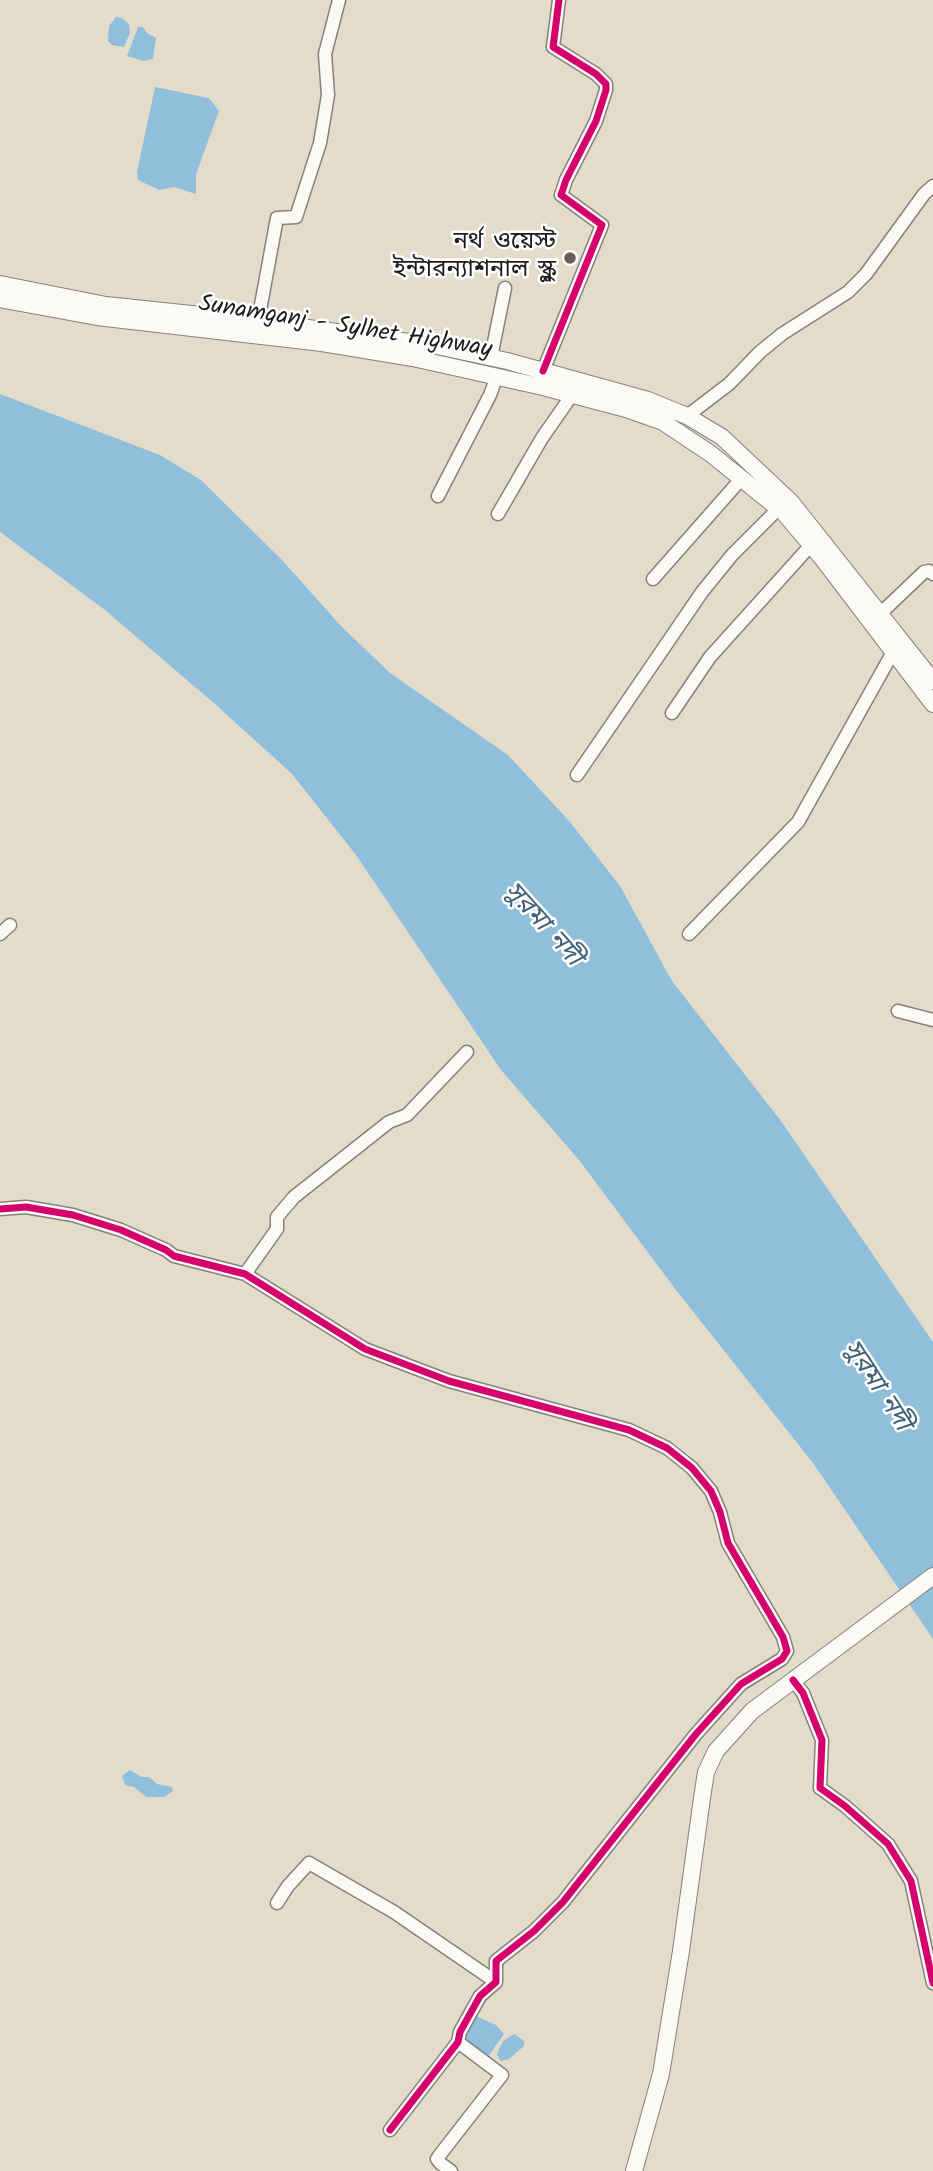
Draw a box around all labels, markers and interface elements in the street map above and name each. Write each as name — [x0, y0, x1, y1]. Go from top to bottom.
place label: নর্থ ওয়েস্ট ইন্টারন্যাশনাল স্কুল — [393, 230, 556, 286]
marker: নর্থ ওয়েস্ট ইন্টারন্যাশনাল স্কুল — [562, 250, 578, 266]
street label: Sunamganj - Sylhet Highway — [196, 292, 494, 366]
water label: সুরমা নদী — [495, 878, 587, 974]
water label: সুরমা নদী — [834, 1336, 916, 1438]

